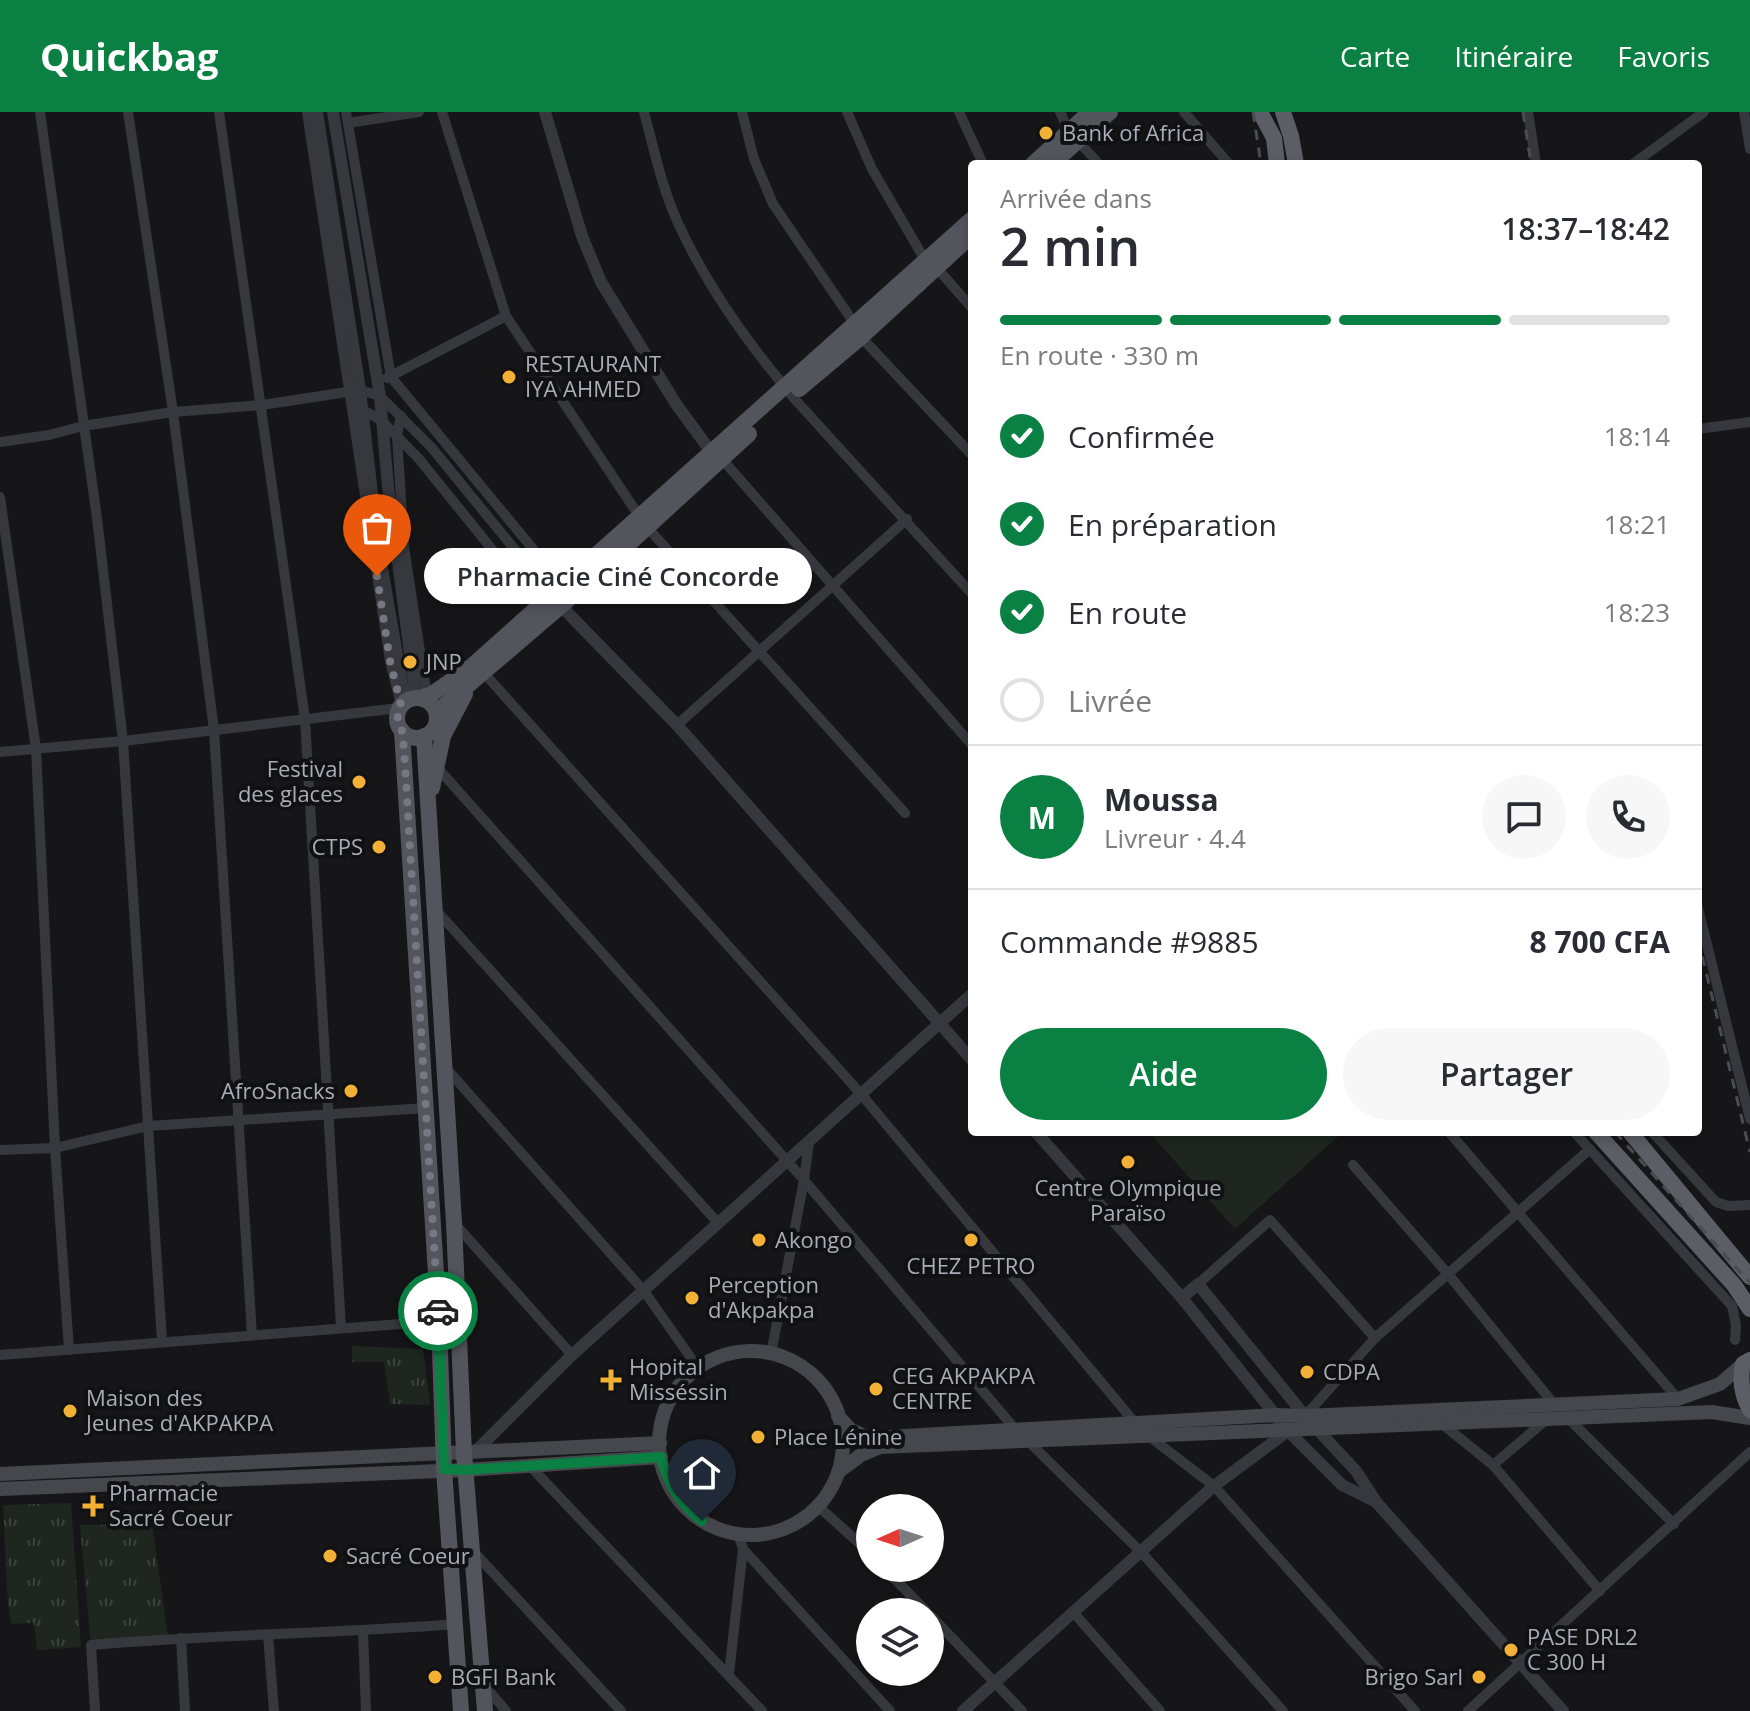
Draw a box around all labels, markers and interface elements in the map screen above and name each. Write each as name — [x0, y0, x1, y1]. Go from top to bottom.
text: Quickbag — [40, 30, 218, 82]
text: Carte — [1340, 37, 1410, 75]
text: Itinéraire — [1454, 37, 1573, 75]
text: Favoris — [1617, 37, 1710, 75]
place label: Bank of Africa — [1062, 117, 1204, 147]
marker: Bank of Africa — [1037, 124, 1055, 142]
text: Arrivée dans — [1000, 180, 1152, 216]
text: 18:37–18:42 — [1501, 208, 1670, 249]
text: 2 min — [1000, 210, 1140, 281]
text: En route · 330 m — [1000, 337, 1199, 373]
place label: RESTAURANT IYA AHMED — [525, 348, 661, 403]
marker: RESTAURANT IYA AHMED — [500, 368, 518, 386]
icon: check — [1000, 414, 1044, 458]
text: Confirmée — [1068, 416, 1215, 457]
text: 18:14 — [1604, 418, 1670, 454]
pin — [343, 494, 411, 576]
icon: check — [1000, 502, 1044, 546]
text: En préparation — [1068, 504, 1277, 545]
icon: bag — [355, 506, 399, 550]
text: 18:21 — [1604, 506, 1670, 542]
callout: Pharmacie Ciné Concorde — [425, 548, 813, 604]
text: Pharmacie Ciné Concorde — [457, 558, 779, 594]
icon: check — [1000, 590, 1044, 634]
text: En route — [1068, 592, 1187, 633]
text: 18:23 — [1604, 594, 1670, 630]
place label: JNP — [424, 646, 462, 676]
marker: JNP — [401, 653, 419, 671]
text: Livrée — [1068, 680, 1152, 721]
place label: Festival des glaces — [238, 753, 343, 808]
marker: Festival des glaces — [350, 773, 368, 791]
button: chat — [1482, 775, 1566, 859]
button: phone — [1586, 775, 1670, 859]
text: Moussa — [1104, 779, 1219, 820]
text: M — [1028, 797, 1056, 838]
text: Livreur · 4.4 — [1104, 820, 1246, 856]
place label: CTPS — [312, 831, 363, 861]
marker: CTPS — [370, 838, 388, 856]
text: Commande #9885 — [1000, 921, 1259, 962]
text: 8 700 CFA — [1530, 921, 1670, 962]
button: Aide — [1000, 1028, 1327, 1120]
button: Partager — [1343, 1028, 1670, 1120]
place label: AfroSnacks — [221, 1075, 335, 1105]
marker: AfroSnacks — [342, 1082, 360, 1100]
marker: Centre Olympique Paraïso — [1119, 1153, 1137, 1171]
place label: Centre Olympique Paraïso — [1035, 1172, 1221, 1227]
place label: Akongo — [775, 1224, 852, 1254]
marker: Akongo — [750, 1231, 768, 1249]
marker: CHEZ PETRO — [962, 1231, 980, 1249]
place label: CHEZ PETRO — [907, 1250, 1035, 1280]
place label: Perception d'Akpakpa — [708, 1269, 819, 1324]
courier — [398, 1271, 478, 1351]
icon: car — [416, 1289, 460, 1333]
marker: Perception d'Akpakpa — [683, 1289, 701, 1307]
place label: Hopital Misséssin — [629, 1351, 728, 1406]
place label: CDPA — [1323, 1356, 1380, 1386]
place label: CEG AKPAKPA CENTRE — [892, 1360, 1035, 1415]
marker: CDPA — [1298, 1363, 1316, 1381]
marker: Hopital Misséssin — [600, 1369, 622, 1391]
marker: CEG AKPAKPA CENTRE — [867, 1380, 885, 1398]
place label: Maison des Jeunes d'AKPAKPA — [84, 1382, 273, 1437]
marker: Maison des Jeunes d'AKPAKPA — [61, 1402, 79, 1420]
place label: Place Lénine — [774, 1421, 902, 1451]
marker: Place Lénine — [749, 1428, 767, 1446]
pin — [668, 1439, 736, 1521]
icon: home — [680, 1451, 724, 1495]
place label: Pharmacie Sacré Coeur — [109, 1477, 233, 1532]
north arrow — [856, 1494, 944, 1582]
map controls — [856, 1494, 944, 1686]
marker: Pharmacie Sacré Coeur — [84, 1497, 102, 1515]
place label: Sacré Coeur — [346, 1540, 470, 1570]
marker: Sacré Coeur — [321, 1547, 339, 1565]
button: layers — [856, 1598, 944, 1686]
place label: PASE DRL2 C 300 H — [1527, 1621, 1638, 1676]
marker: PASE DRL2 C 300 H — [1502, 1641, 1520, 1659]
place label: BGFI Bank — [451, 1661, 556, 1691]
place label: Brigo Sarl — [1365, 1661, 1463, 1691]
marker: BGFI Bank — [426, 1668, 444, 1686]
marker: Brigo Sarl — [1470, 1668, 1488, 1686]

